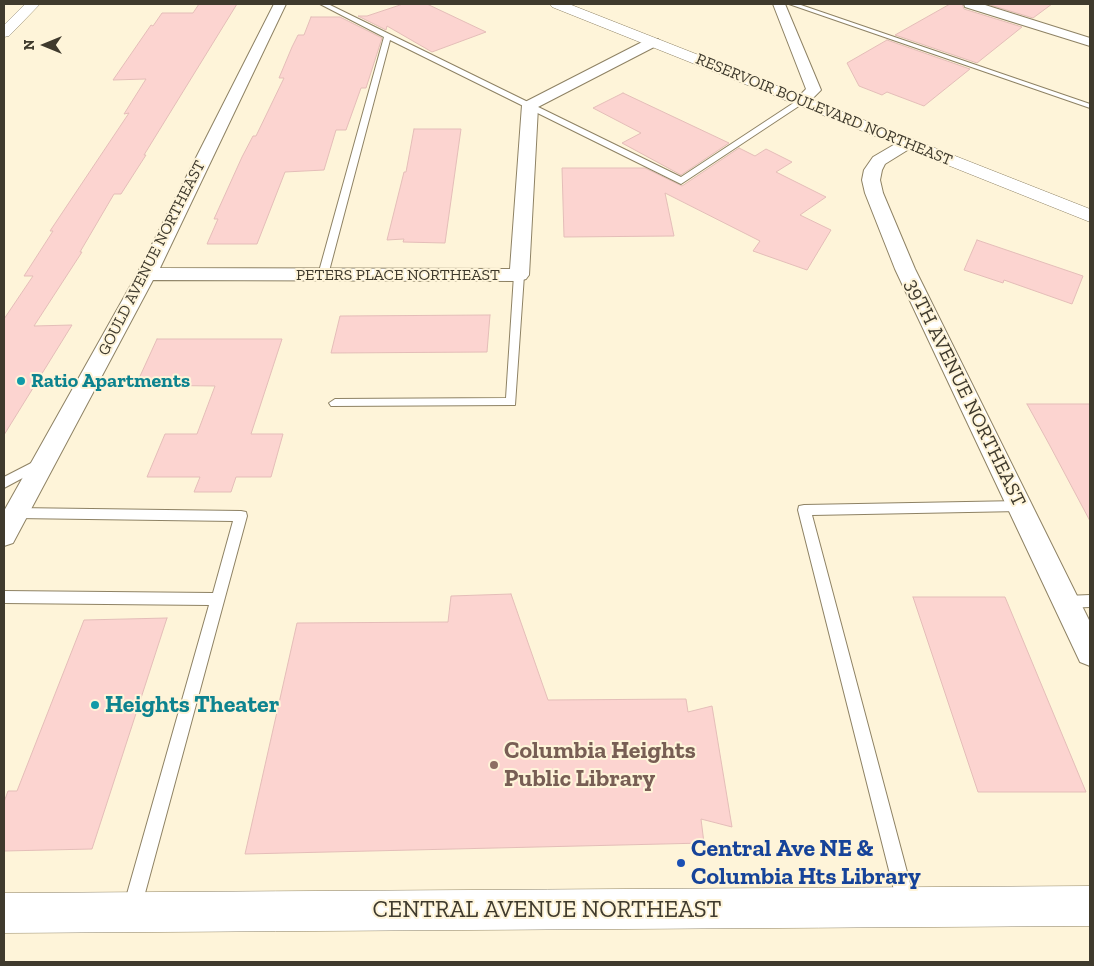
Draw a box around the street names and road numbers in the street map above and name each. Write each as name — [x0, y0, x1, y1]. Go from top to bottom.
street label: RESERVOIR BOULEVARD NORTHEAST — [693, 50, 955, 170]
street label: GOULD AVENUE NORTHEAST — [94, 157, 210, 359]
street label: PETERS PLACE NORTHEAST — [296, 265, 500, 285]
street label: 39TH AVENUE NORTHEAST — [899, 275, 1031, 511]
street label: CENTRAL AVENUE NORTHEAST — [373, 896, 721, 924]

